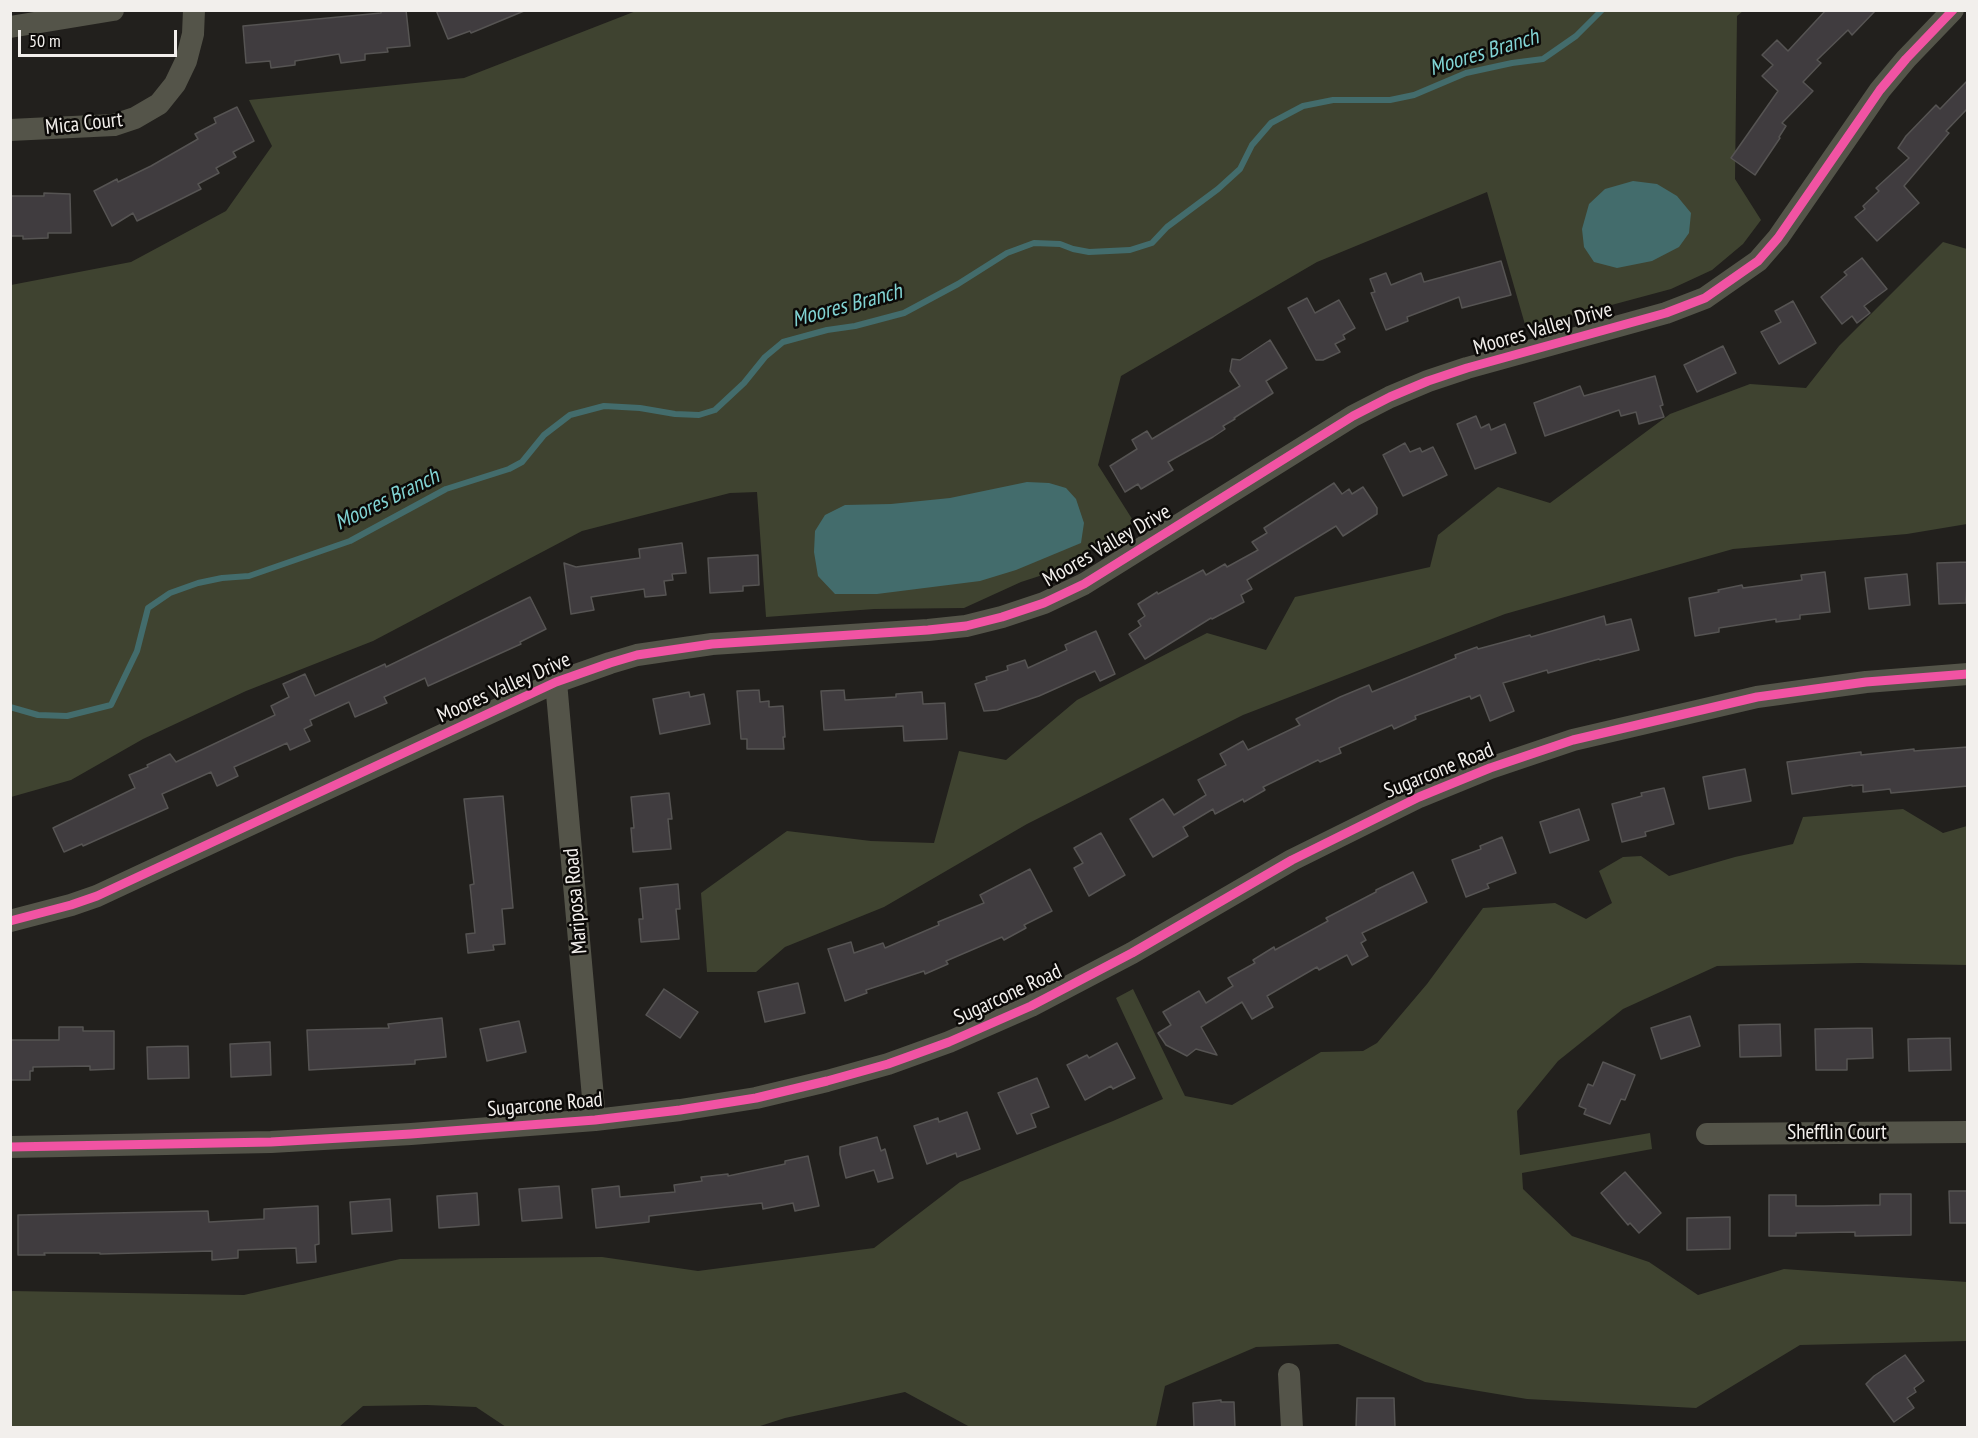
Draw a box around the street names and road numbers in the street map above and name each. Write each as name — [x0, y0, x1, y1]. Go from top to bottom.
street label: Mica Court — [44, 107, 124, 141]
street label: Moores Valley Drive — [1471, 297, 1615, 361]
street label: Moores Valley Drive — [1039, 499, 1175, 593]
street label: Moores Valley Drive — [433, 647, 575, 729]
street label: Sugarcone Road — [1381, 738, 1497, 804]
street label: Mariposa Road — [559, 847, 593, 955]
street label: Sugarcone Road — [950, 959, 1066, 1031]
street label: Sugarcone Road — [486, 1087, 604, 1123]
street label: Shefflin Court — [1787, 1120, 1887, 1146]

